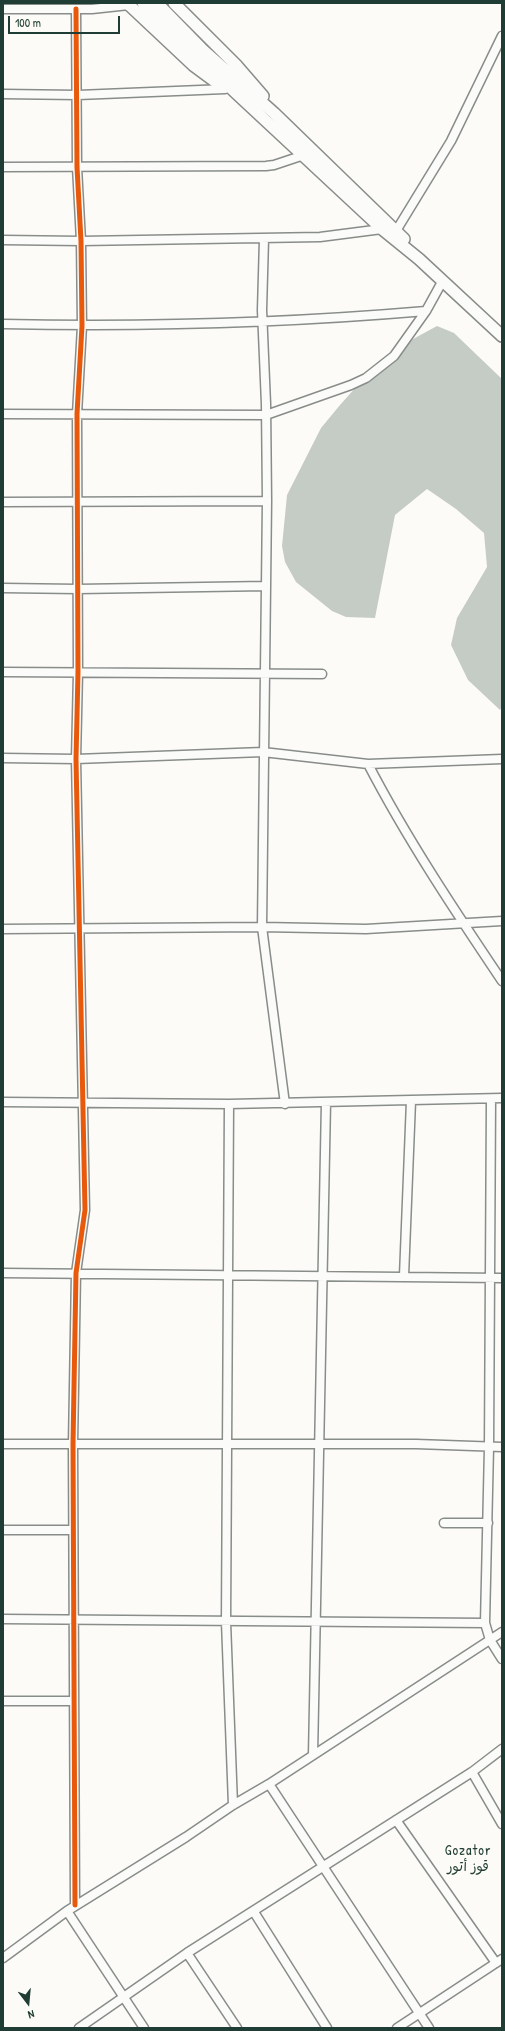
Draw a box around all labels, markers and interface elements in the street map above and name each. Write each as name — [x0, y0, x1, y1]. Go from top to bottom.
scale bar — [10, 8, 122, 34]
text: 100 m — [15, 14, 41, 31]
district label: Gozator قوز أتور — [445, 1843, 491, 1876]
north arrow — [8, 1983, 48, 2023]
text: N — [27, 2007, 36, 2022]

